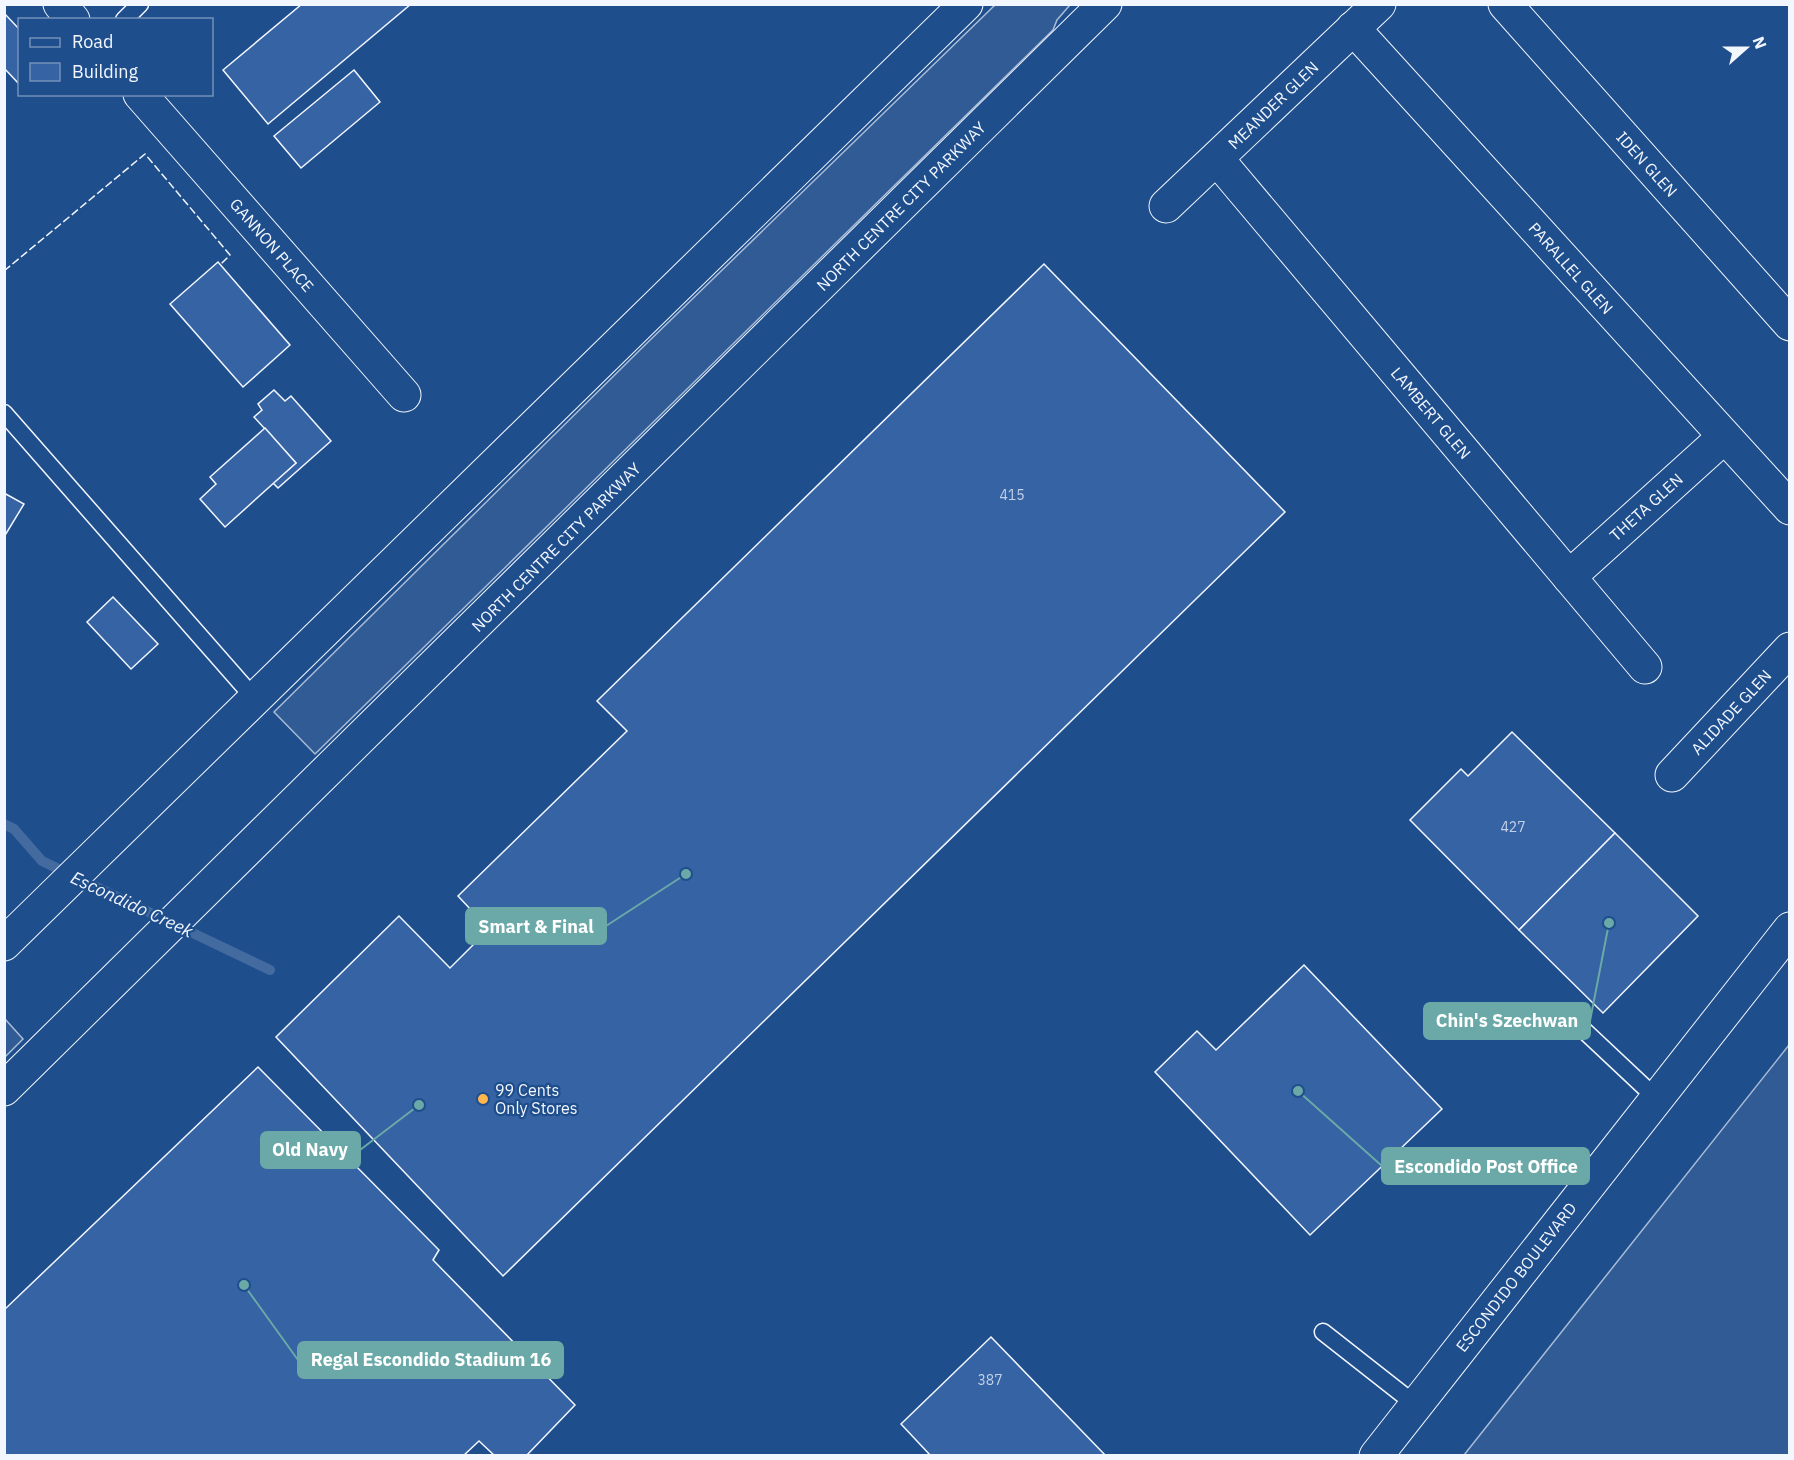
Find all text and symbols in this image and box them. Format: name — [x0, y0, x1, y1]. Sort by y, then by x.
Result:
legend — [18, 18, 213, 96]
north arrow — [1716, 18, 1776, 78]
text: Road — [72, 30, 113, 53]
text: N — [1749, 34, 1771, 52]
street label: MEANDER GLEN — [1224, 57, 1322, 153]
text: Building — [72, 60, 139, 83]
street label: NORTH CENTRE CITY PARKWAY — [812, 117, 990, 295]
street label: IDEN GLEN — [1612, 127, 1682, 201]
street label: GANNON PLACE — [226, 194, 318, 296]
street label: PARALLEL GLEN — [1525, 218, 1617, 318]
street label: LAMBERT GLEN — [1387, 363, 1475, 463]
street label: NORTH CENTRE CITY PARKWAY — [467, 458, 645, 636]
street label: THETA GLEN — [1605, 469, 1687, 545]
house number: 415 — [999, 486, 1025, 504]
street label: ALIDADE GLEN — [1686, 665, 1776, 759]
house number: 427 — [1500, 818, 1526, 836]
water label: Escondido Creek — [67, 866, 197, 943]
callout: Smart & Final — [466, 908, 606, 944]
text: Smart & Final — [478, 915, 594, 938]
callout: Chin's Szechwan — [1424, 1003, 1590, 1039]
text: Chin's Szechwan — [1436, 1009, 1578, 1032]
place label: 99 Cents Only Stores — [495, 1080, 578, 1118]
marker: 99 Cents Only Stores — [476, 1092, 490, 1106]
callout: Old Navy — [261, 1132, 360, 1168]
text: Old Navy — [272, 1138, 348, 1161]
callout: Escondido Post Office — [1382, 1148, 1589, 1184]
text: Escondido Post Office — [1394, 1155, 1578, 1178]
street label: ESCONDIDO BOULEVARD — [1451, 1198, 1581, 1356]
callout: Regal Escondido Stadium 16 — [298, 1342, 563, 1378]
text: Regal Escondido Stadium 16 — [311, 1348, 551, 1371]
house number: 387 — [977, 1371, 1003, 1389]

